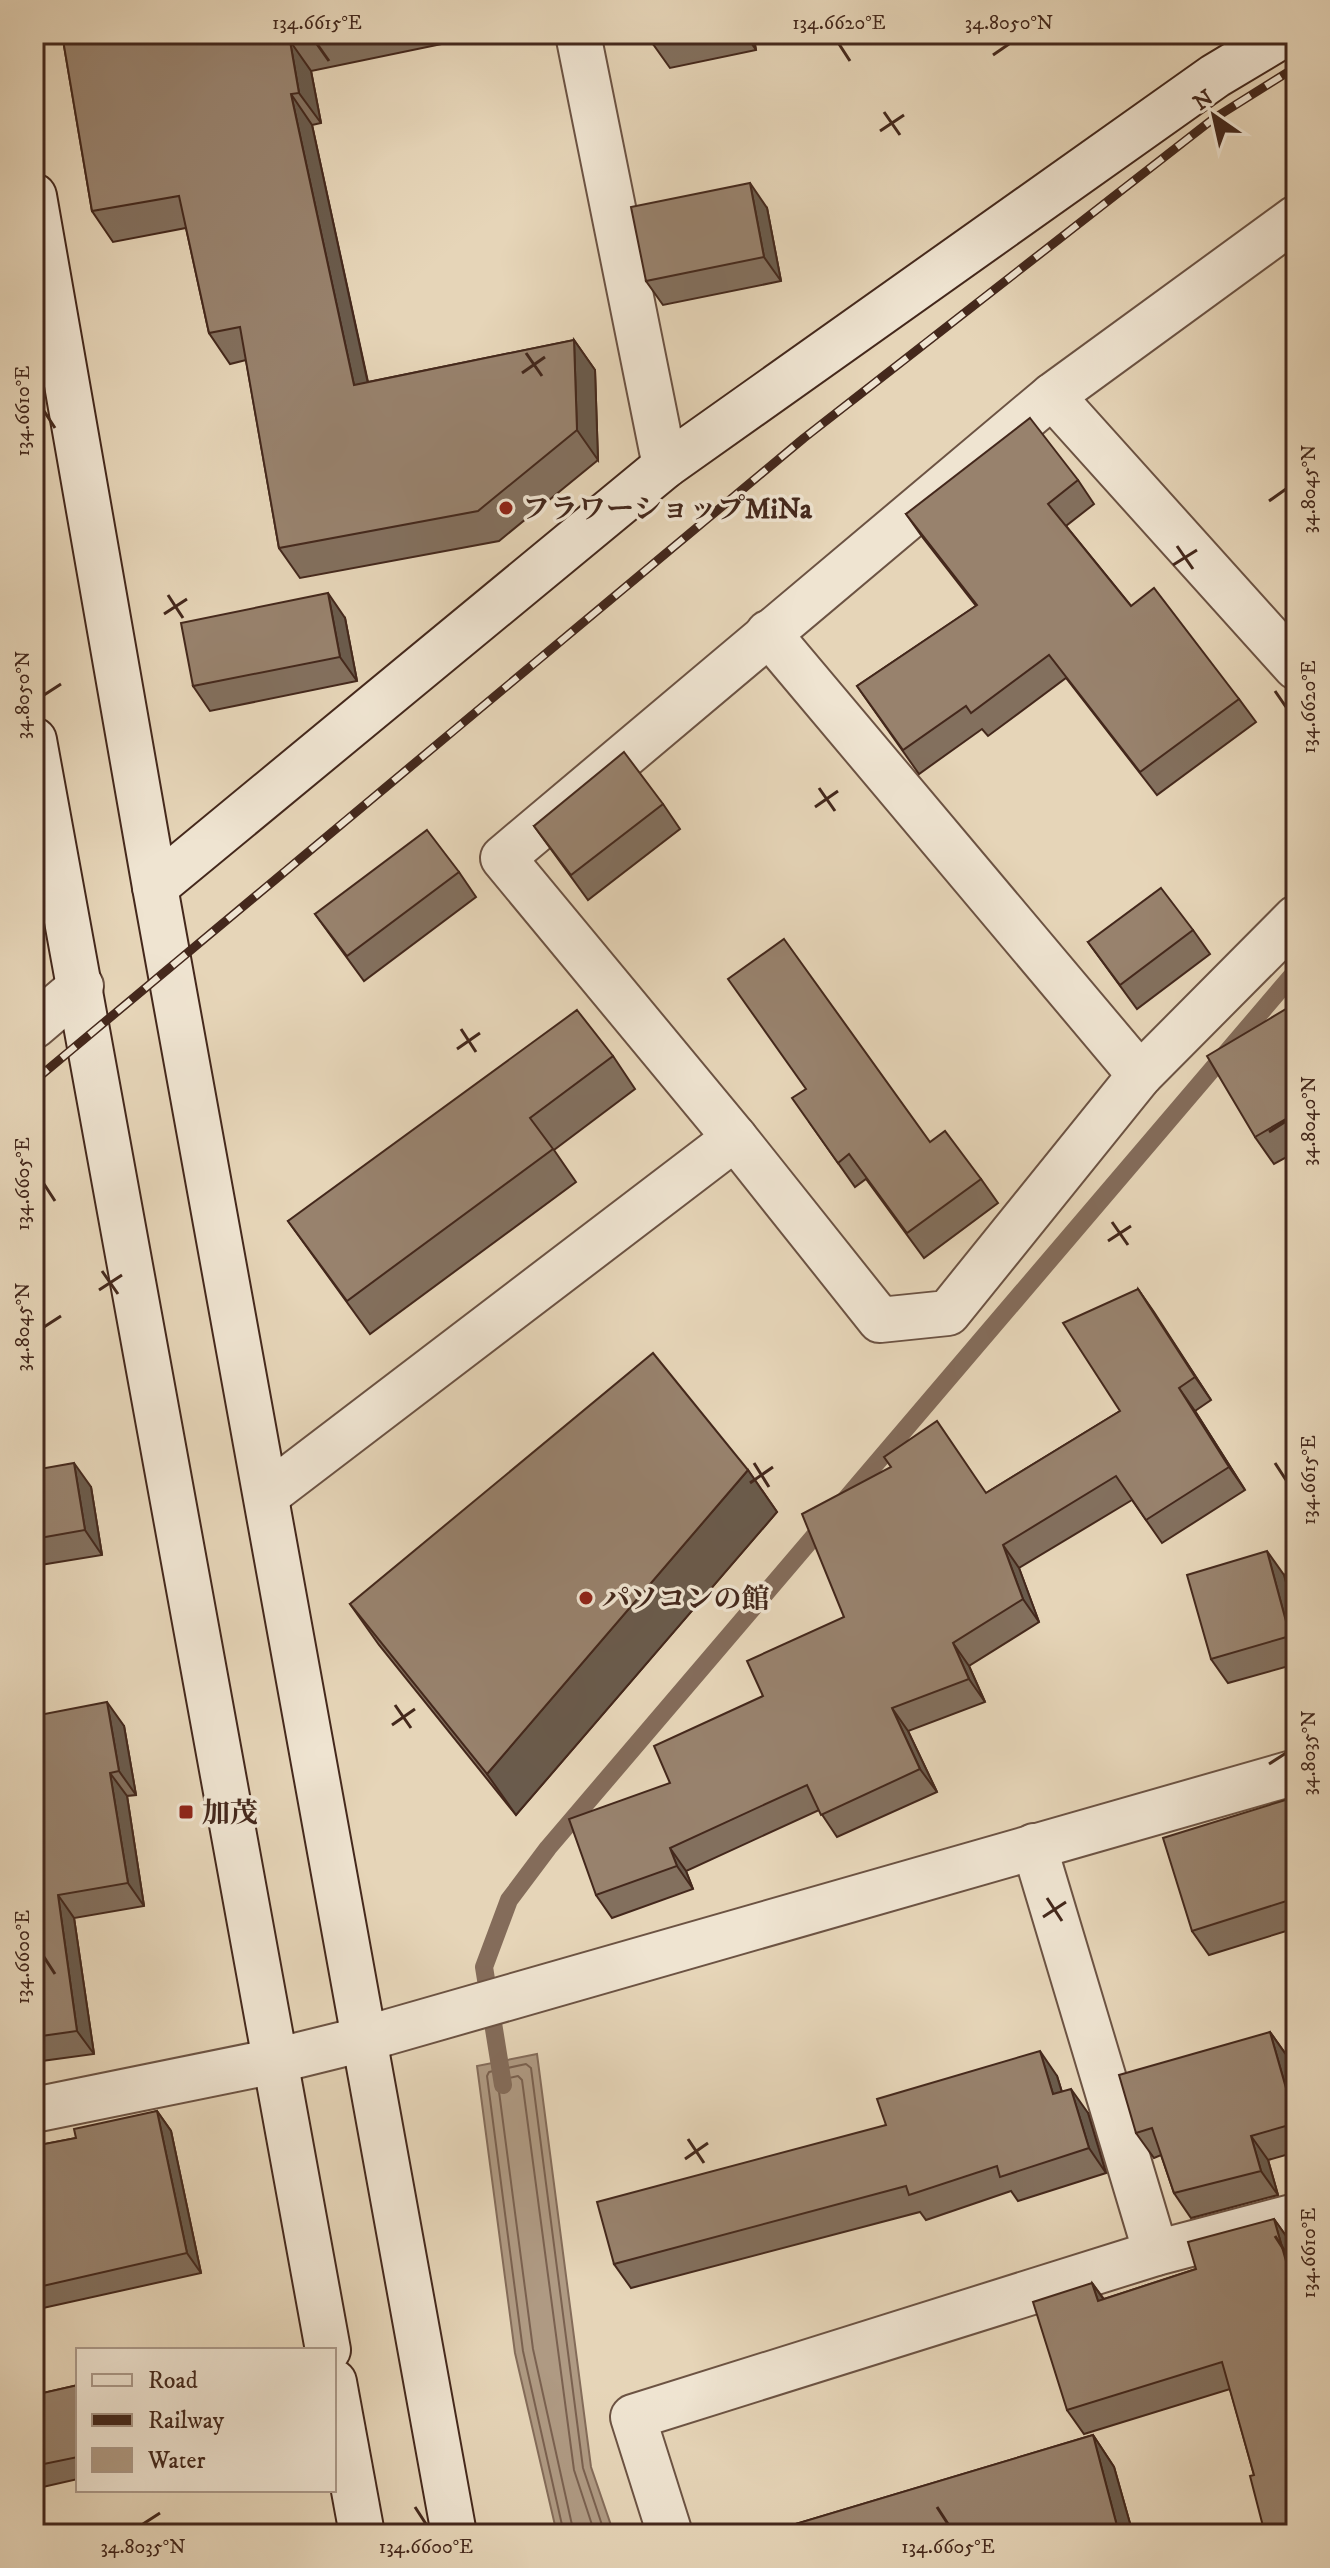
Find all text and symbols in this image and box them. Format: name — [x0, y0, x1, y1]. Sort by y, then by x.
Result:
text: 134.6615°E — [272, 11, 362, 36]
text: 134.6620°E — [792, 11, 886, 36]
text: 34.8050°N — [965, 11, 1053, 36]
north arrow — [1174, 76, 1254, 156]
text: N — [1189, 84, 1219, 117]
text: 134.6610°E — [11, 366, 36, 456]
text: 34.8045°N — [1297, 444, 1322, 534]
place label: フラワーショップMiNa — [522, 492, 813, 527]
marker: フラワーショップMiNa — [497, 499, 515, 517]
text: 34.8050°N — [11, 651, 36, 739]
text: 134.6620°E — [1297, 660, 1322, 754]
text: 34.8040°N — [1297, 1076, 1322, 1166]
text: 134.6605°E — [11, 1137, 36, 1231]
text: 34.8045°N — [11, 1282, 36, 1372]
text: 134.6615°E — [1297, 1435, 1322, 1525]
place label: パソコンの館 — [602, 1582, 769, 1617]
marker: パソコンの館 — [577, 1589, 595, 1607]
text: 34.8035°N — [1297, 1710, 1322, 1796]
place label: 加茂 — [202, 1796, 258, 1831]
marker: 加茂 — [177, 1803, 195, 1821]
text: 134.6600°E — [11, 1910, 36, 2004]
text: 134.6610°E — [1297, 2208, 1322, 2298]
legend — [76, 2348, 336, 2492]
text: Road — [148, 2366, 198, 2396]
text: Railway — [148, 2406, 225, 2436]
text: Water — [147, 2446, 205, 2476]
text: 34.8035°N — [100, 2535, 186, 2560]
text: 134.6600°E — [379, 2535, 473, 2560]
text: 134.6605°E — [901, 2535, 995, 2560]

